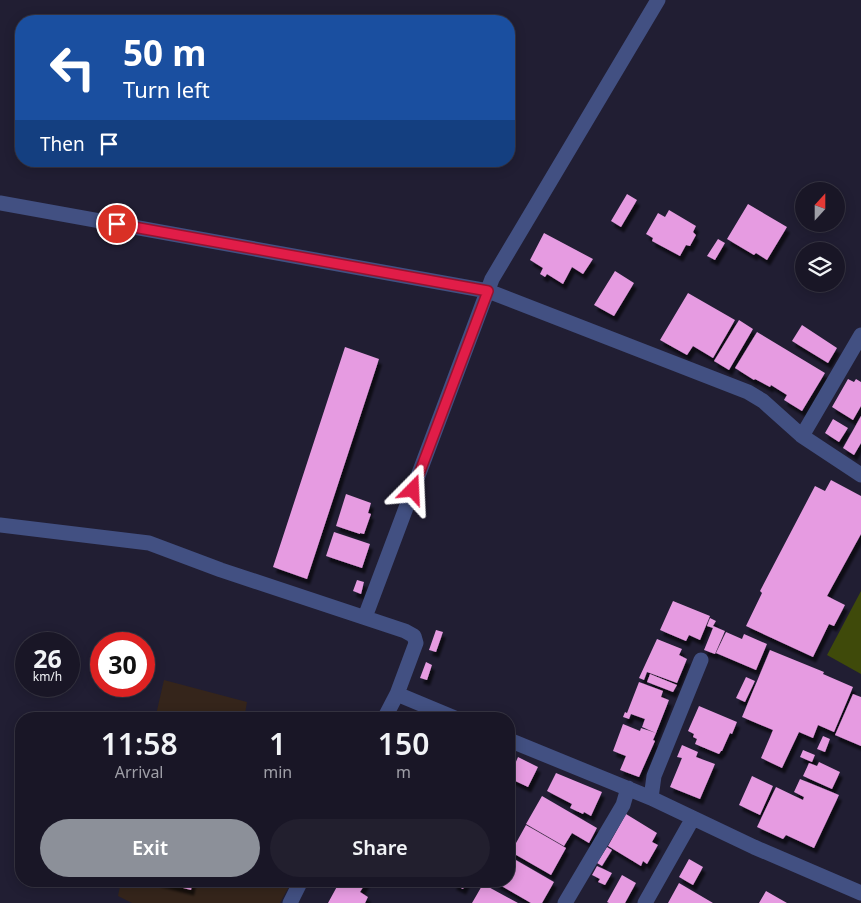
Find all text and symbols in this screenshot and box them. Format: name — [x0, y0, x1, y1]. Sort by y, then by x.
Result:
text: 50 m — [123, 29, 206, 76]
icon: left — [40, 35, 105, 100]
text: Turn left — [123, 74, 210, 104]
icon: arrive — [95, 130, 123, 158]
text: Then — [40, 131, 85, 157]
north arrow — [795, 182, 845, 232]
map controls — [795, 182, 845, 292]
pin — [96, 203, 138, 245]
icon: arrive — [103, 210, 131, 238]
button: layers — [795, 242, 845, 292]
position arrow — [386, 463, 438, 515]
speed limit sign: 30 — [90, 632, 155, 697]
text: 26 — [33, 641, 62, 675]
text: km/h — [33, 668, 62, 685]
text: 11:58 — [101, 723, 178, 764]
text: 1 — [269, 723, 286, 764]
text: 150 — [378, 723, 429, 764]
text: Arrival — [115, 761, 164, 783]
text: min — [263, 761, 292, 783]
text: m — [396, 761, 411, 783]
button: Exit — [40, 819, 260, 877]
button: Share — [270, 819, 490, 877]

